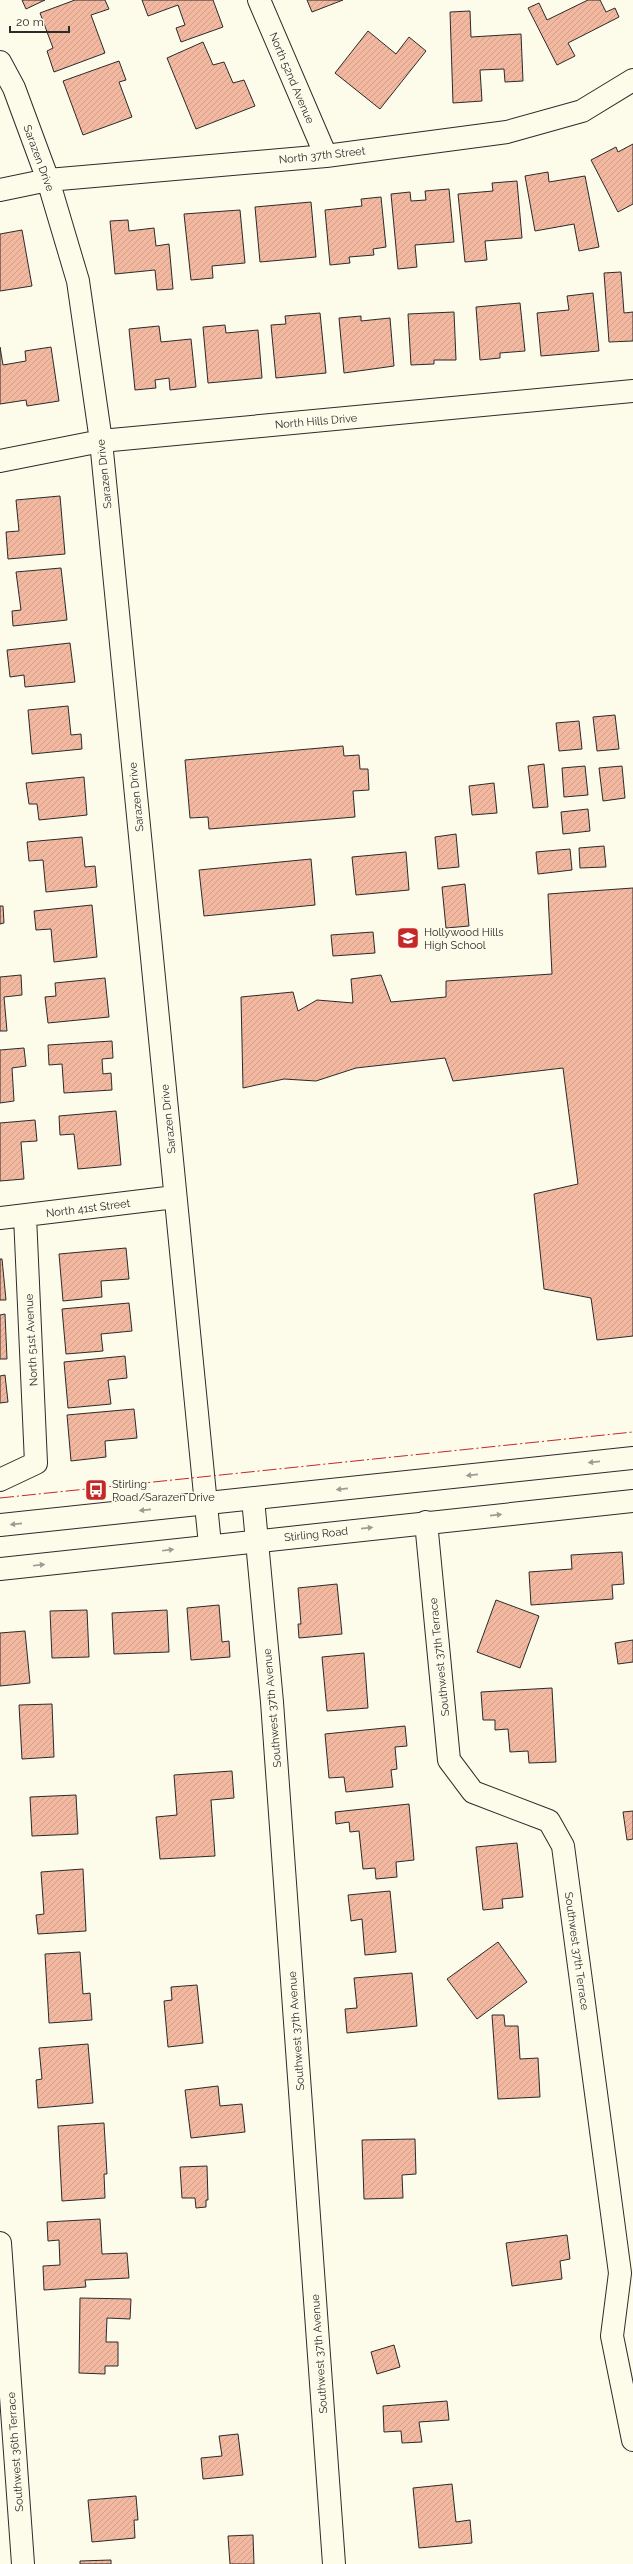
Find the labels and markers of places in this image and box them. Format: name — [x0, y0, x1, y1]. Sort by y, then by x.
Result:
school or university icon: Hollywood Hills High School — [395, 925, 421, 951]
place label: Hollywood Hills High School — [424, 926, 504, 952]
bus stop icon: Stirling Road/Sarazen Drive — [83, 1477, 109, 1503]
place label: Stirling Road/Sarazen Drive — [112, 1478, 215, 1504]

